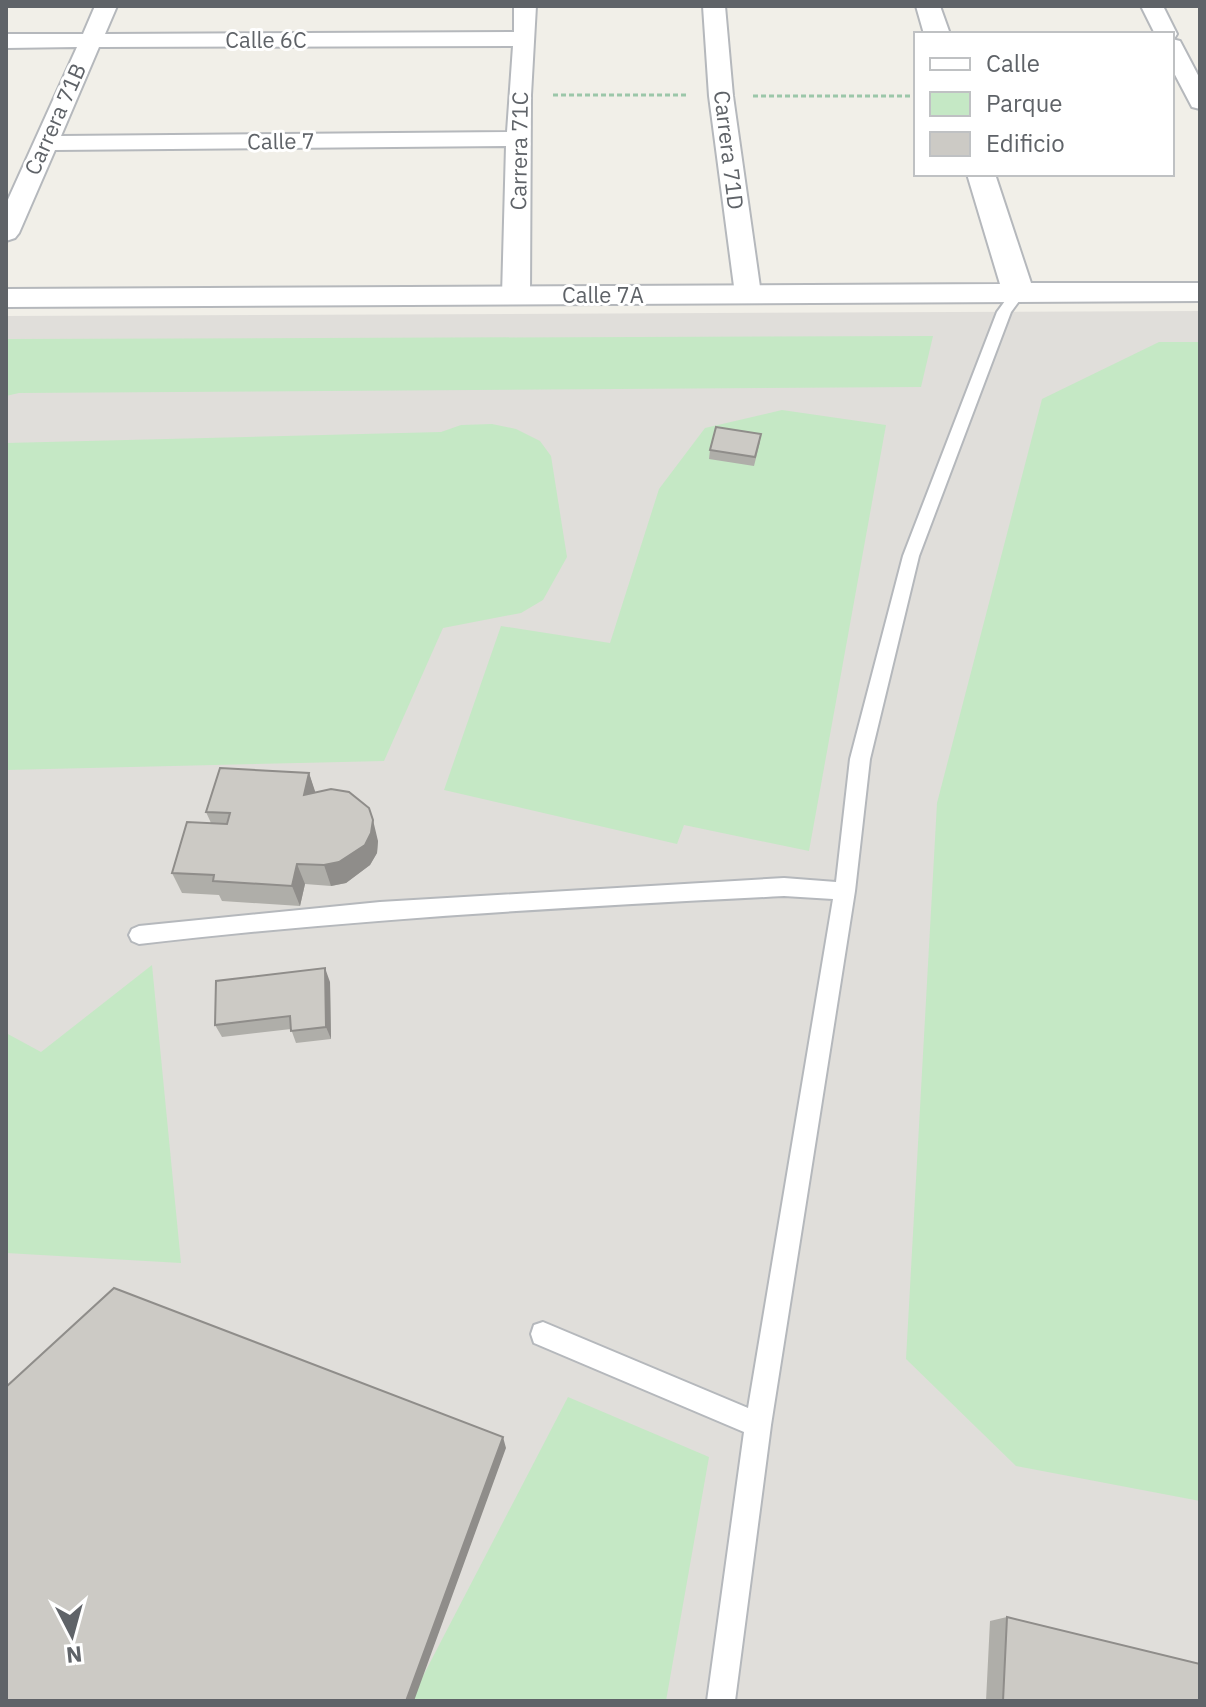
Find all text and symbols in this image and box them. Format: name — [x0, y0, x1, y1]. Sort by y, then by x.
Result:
street label: Calle 6C — [225, 25, 307, 54]
legend — [914, 32, 1174, 176]
text: Calle — [986, 47, 1040, 79]
street label: Carrera 71B — [17, 58, 92, 179]
text: Parque — [986, 87, 1063, 119]
street label: Carrera 71D — [708, 89, 751, 211]
street label: Carrera 71C — [503, 91, 534, 210]
street label: Calle 7 — [247, 125, 315, 156]
text: Edificio — [986, 127, 1065, 159]
street label: Calle 7A — [562, 280, 644, 309]
north arrow — [32, 1595, 112, 1675]
text: N — [65, 1640, 84, 1671]

